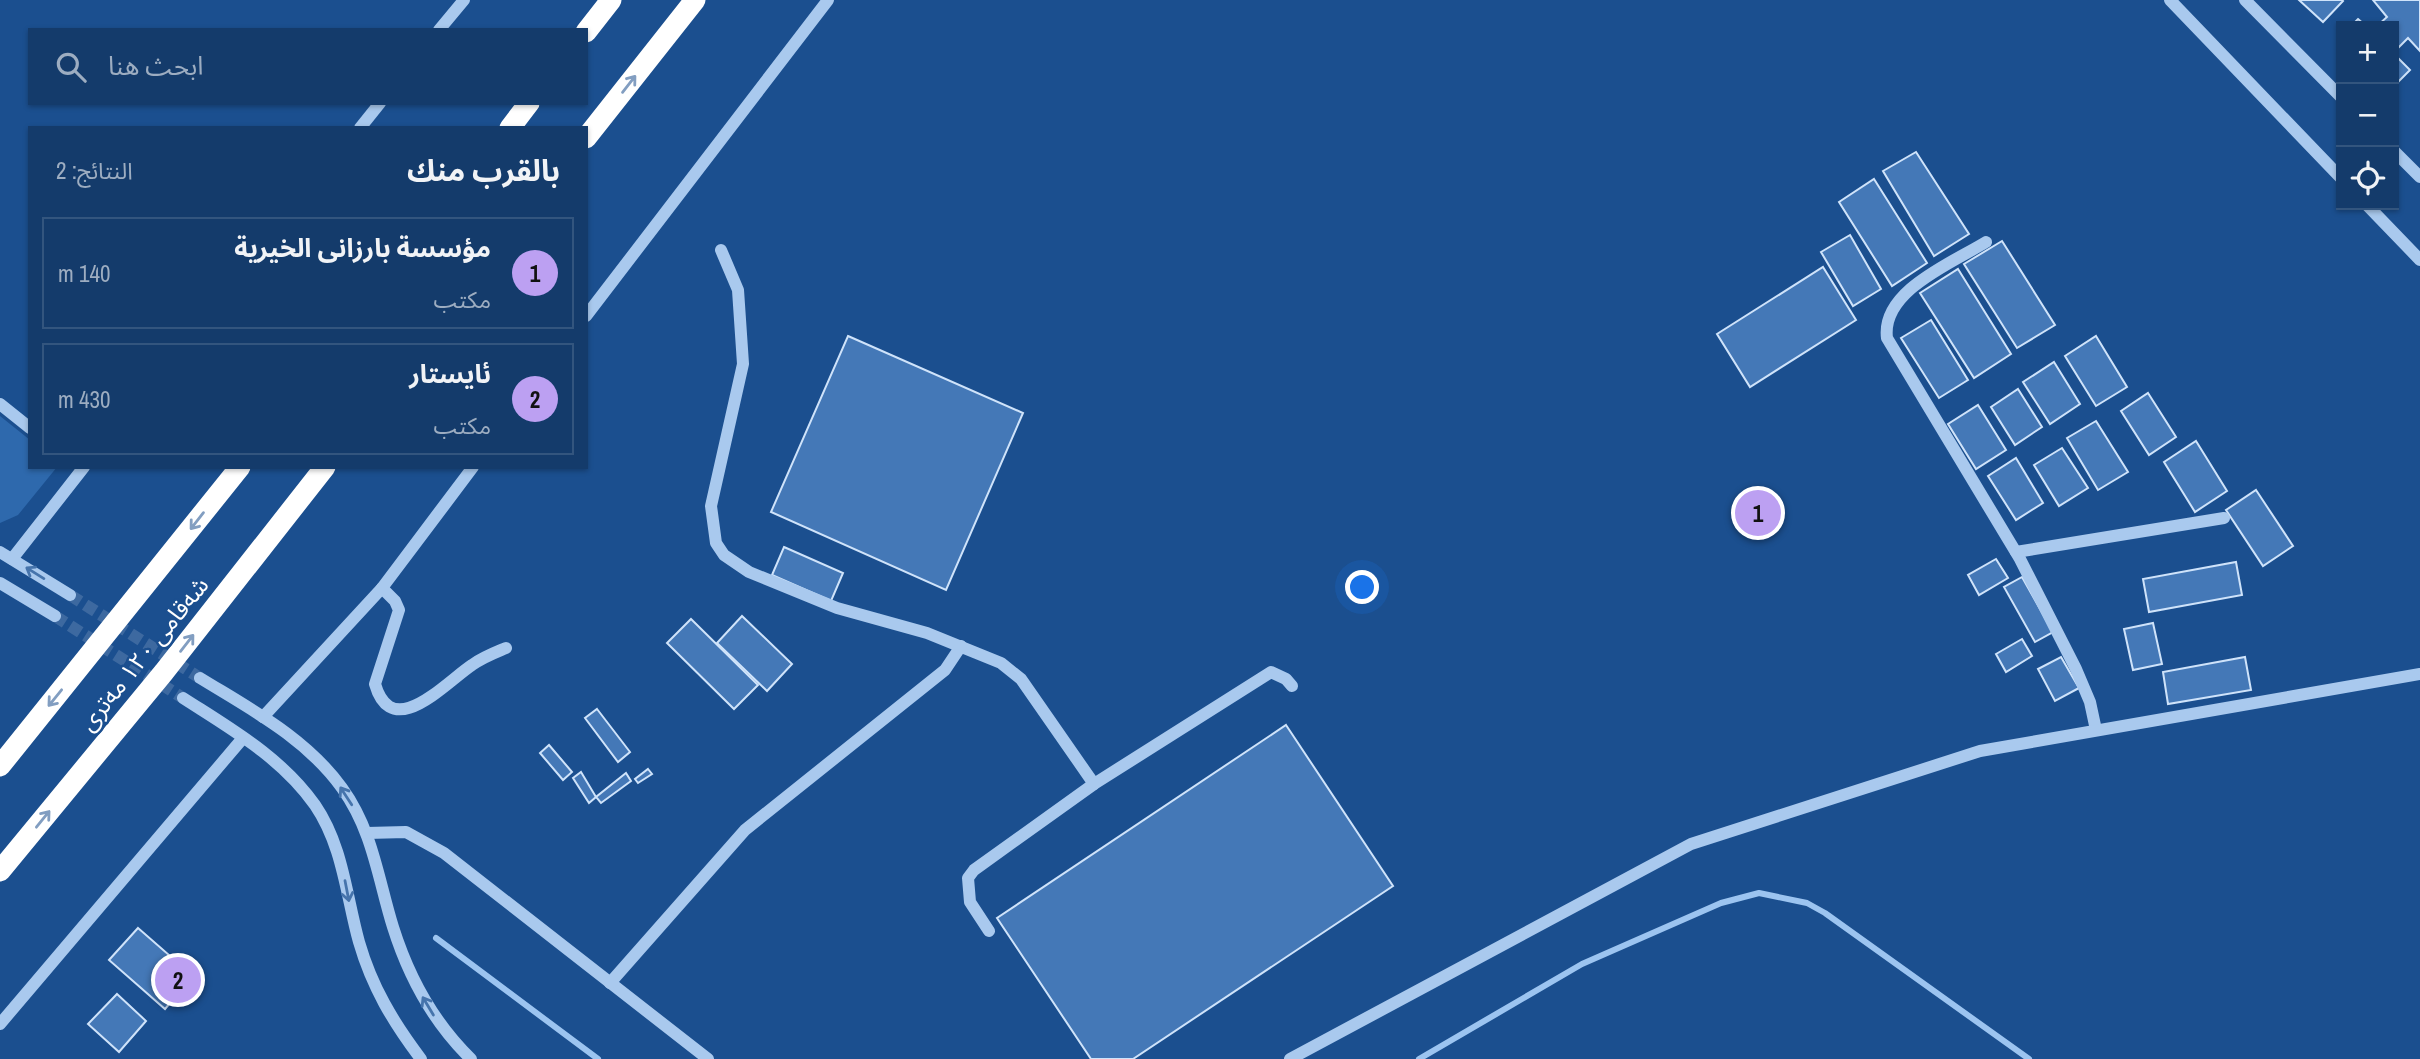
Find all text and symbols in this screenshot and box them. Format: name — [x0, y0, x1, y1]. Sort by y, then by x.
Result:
map controls — [2336, 21, 2399, 210]
button: + — [2336, 21, 2399, 84]
search box — [28, 28, 588, 105]
icon: search — [52, 48, 90, 86]
text: ابحث هنا — [108, 48, 204, 83]
one-way arrow — [621, 76, 636, 94]
button: − — [2336, 84, 2399, 147]
button: locate — [2336, 147, 2399, 210]
text: بالقرب منك — [407, 150, 560, 190]
text: النتائج: 2 — [56, 155, 133, 186]
text: مؤسسة بارزانی الخیریة — [234, 230, 491, 265]
text: 140 m — [58, 258, 110, 289]
text: 1 — [530, 258, 540, 289]
text: مكتب — [434, 284, 491, 315]
text: ئایستار — [409, 356, 491, 391]
text: 430 m — [58, 384, 110, 415]
text: 2 — [530, 384, 540, 415]
text: مكتب — [434, 410, 491, 441]
pin: 1 — [1735, 487, 1781, 539]
one-way arrow — [190, 511, 205, 529]
one-way arrow — [26, 566, 45, 581]
street label: شەقامی ١٢٠ مەتری — [71, 570, 215, 737]
your location — [1345, 570, 1379, 604]
one-way arrow — [180, 634, 195, 652]
one-way arrow — [47, 689, 63, 707]
one-way arrow — [339, 786, 353, 806]
one-way arrow — [36, 810, 51, 828]
one-way arrow — [341, 879, 354, 902]
pin: 2 — [155, 954, 201, 1006]
one-way arrow — [421, 997, 435, 1017]

